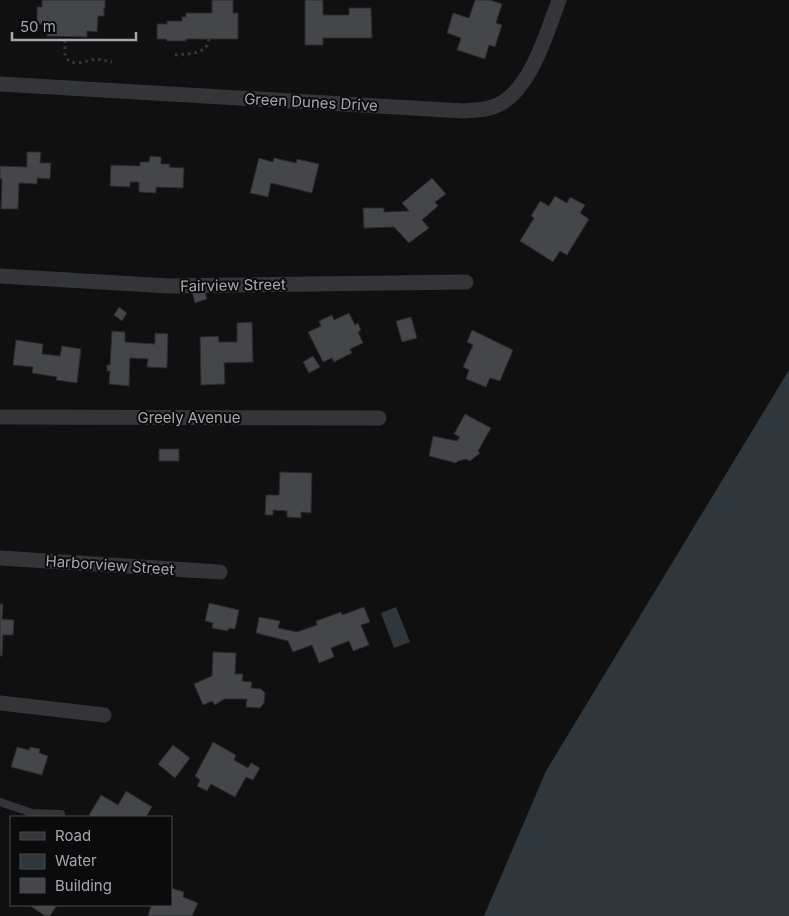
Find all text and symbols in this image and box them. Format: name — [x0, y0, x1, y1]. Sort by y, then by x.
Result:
scale bar — [12, 10, 136, 42]
text: 50 m — [20, 17, 56, 36]
street label: Green Dunes Drive — [244, 89, 378, 115]
street label: Fairview Street — [180, 275, 286, 295]
street label: Greely Avenue — [137, 408, 241, 427]
street label: Harborview Street — [45, 551, 175, 579]
legend — [10, 816, 172, 906]
text: Road — [55, 826, 91, 845]
text: Water — [55, 851, 97, 870]
text: Building — [55, 876, 112, 895]

